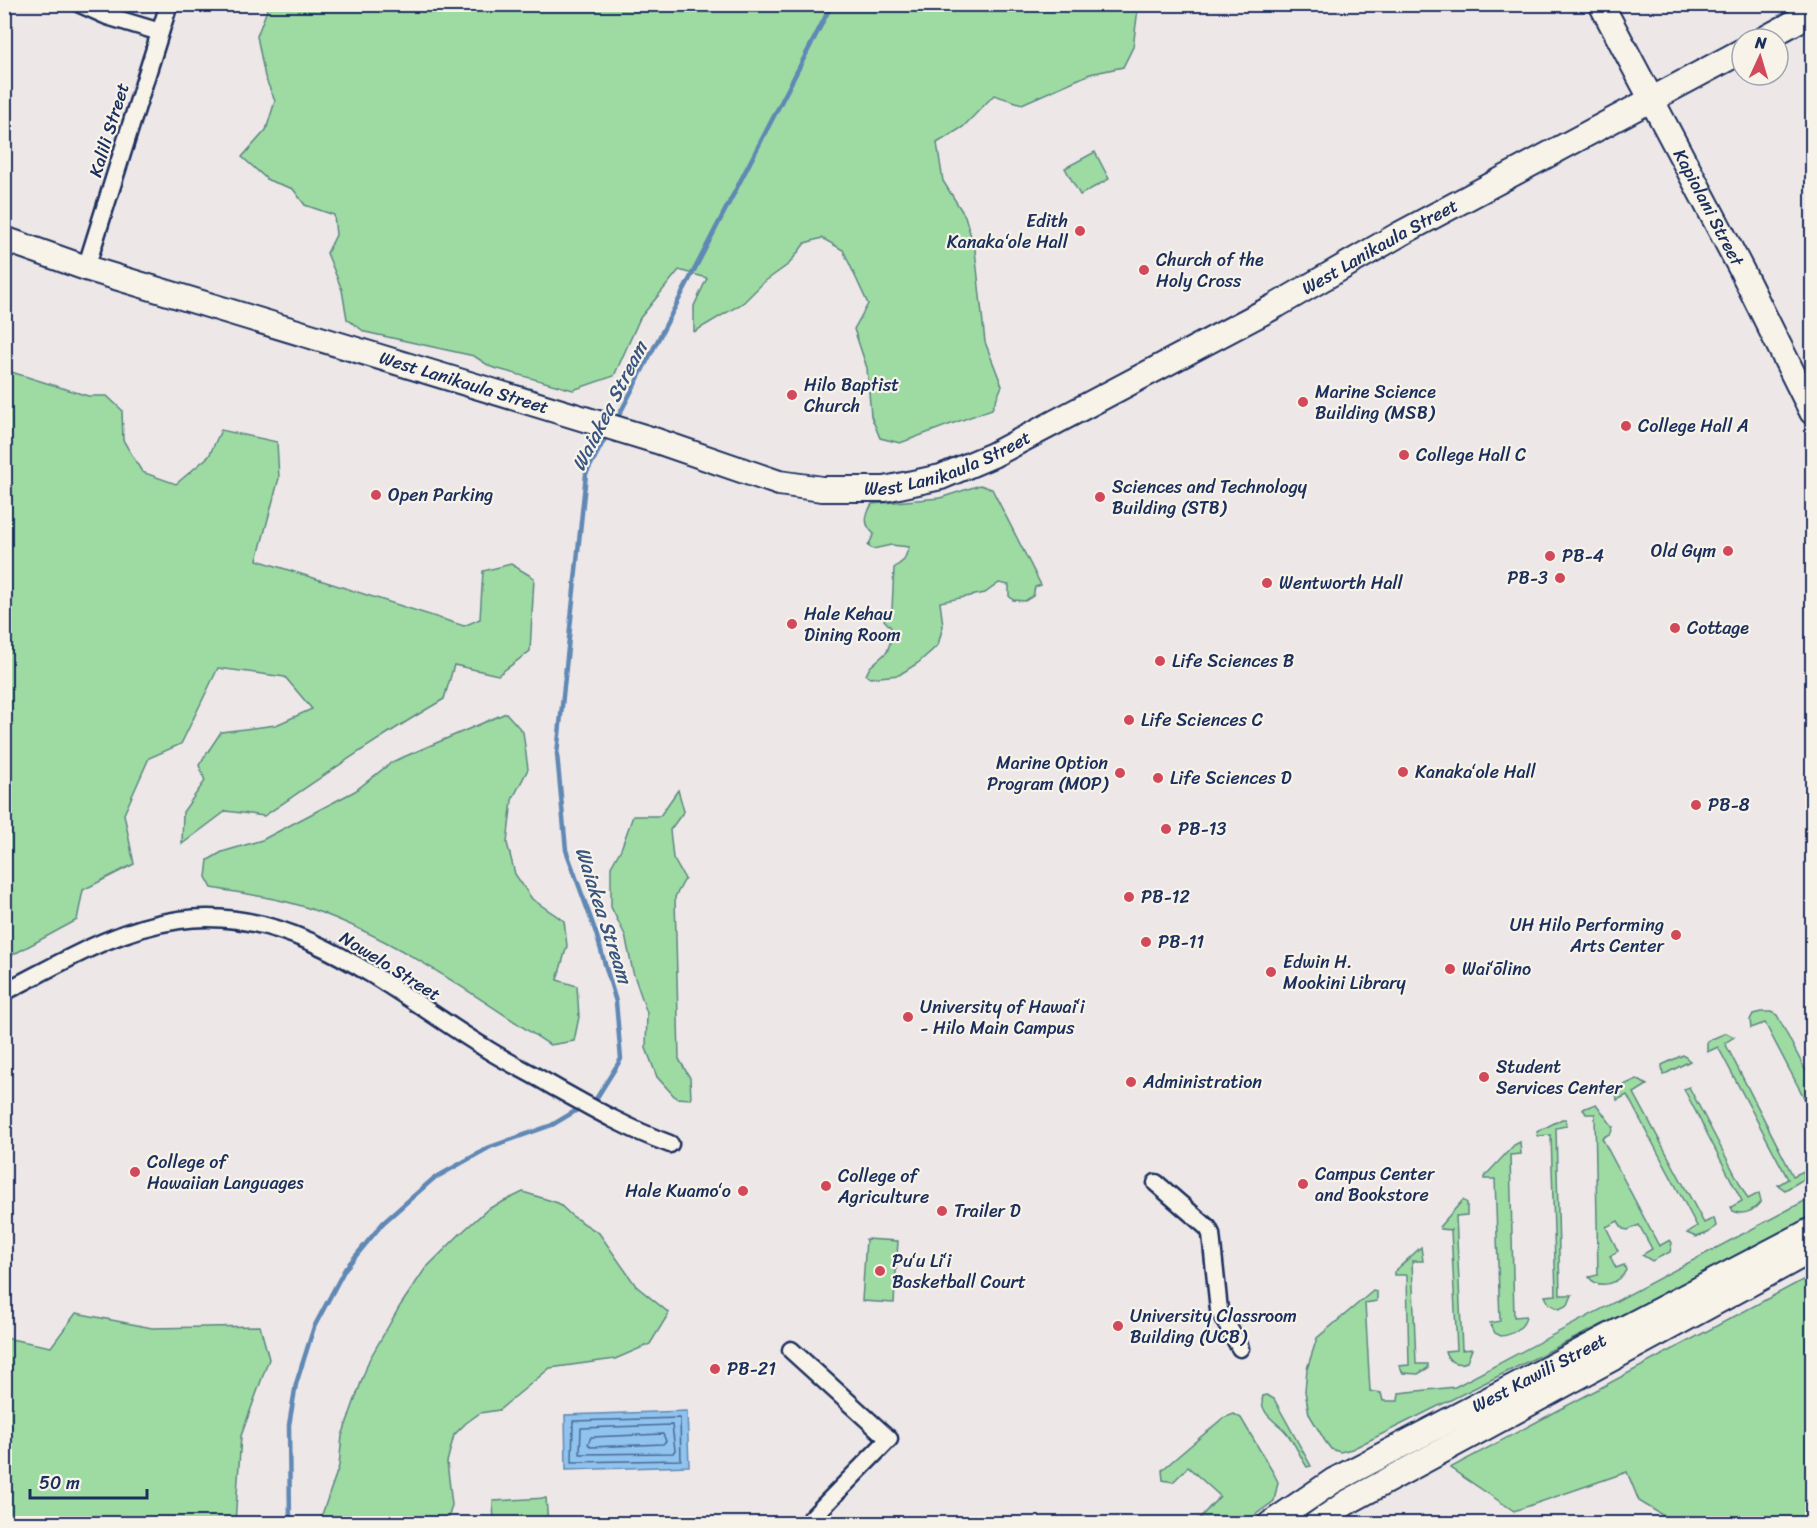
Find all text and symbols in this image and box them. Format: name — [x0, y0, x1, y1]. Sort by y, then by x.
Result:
north arrow — [1730, 27, 1790, 87]
text: N — [1753, 28, 1768, 57]
street label: Kalili Street — [79, 79, 139, 181]
street label: Kapiolani Street — [1664, 143, 1753, 272]
street label: West Lanikaula Street — [1295, 190, 1464, 304]
place label: Edith Kanaka‘ole Hall — [947, 205, 1069, 258]
marker: Edith Kanaka‘ole Hall — [1073, 224, 1087, 238]
place label: Church of the Holy Cross — [1156, 244, 1264, 297]
marker: Church of the Holy Cross — [1137, 263, 1151, 277]
water label: Waiakea Stream — [562, 333, 658, 477]
street label: West Lanikaula Street — [375, 342, 553, 423]
place label: Hilo Baptist Church — [804, 369, 899, 422]
place label: Marine Science Building (MSB) — [1315, 376, 1436, 429]
marker: Hilo Baptist Church — [785, 388, 799, 402]
marker: Marine Science Building (MSB) — [1296, 395, 1310, 409]
place label: College Hall A — [1638, 410, 1749, 442]
marker: College Hall A — [1619, 419, 1633, 433]
street label: West Lanikaula Street — [864, 422, 1037, 505]
place label: College Hall C — [1416, 439, 1526, 471]
marker: College Hall C — [1397, 448, 1411, 462]
place label: Sciences and Technology Building (STB) — [1112, 471, 1308, 524]
place label: Open Parking — [388, 479, 493, 511]
marker: Open Parking — [369, 488, 383, 502]
marker: Sciences and Technology Building (STB) — [1093, 490, 1107, 504]
place label: Old Gym — [1651, 535, 1716, 567]
place label: PB-4 — [1562, 540, 1604, 572]
marker: Old Gym — [1721, 544, 1735, 558]
marker: PB-4 — [1543, 549, 1557, 563]
place label: PB-3 — [1507, 562, 1548, 594]
place label: Wentworth Hall — [1279, 567, 1404, 599]
marker: PB-3 — [1553, 571, 1567, 585]
marker: Wentworth Hall — [1260, 576, 1274, 590]
place label: Hale Kehau Dining Room — [804, 598, 901, 651]
place label: Cottage — [1687, 612, 1749, 644]
marker: Hale Kehau Dining Room — [785, 617, 799, 631]
marker: Cottage — [1668, 621, 1682, 635]
place label: Life Sciences B — [1172, 645, 1294, 677]
marker: Life Sciences B — [1153, 654, 1167, 668]
place label: Life Sciences C — [1141, 704, 1264, 736]
marker: Life Sciences C — [1122, 713, 1136, 727]
place label: Marine Option Program (MOP) — [987, 747, 1110, 800]
place label: Kanakaʻole Hall — [1415, 756, 1537, 788]
place label: Life Sciences D — [1170, 762, 1292, 794]
marker: Kanakaʻole Hall — [1396, 765, 1410, 779]
marker: Marine Option Program (MOP) — [1113, 766, 1127, 780]
marker: Life Sciences D — [1151, 771, 1165, 785]
place label: PB-8 — [1708, 789, 1750, 821]
marker: PB-8 — [1689, 798, 1703, 812]
place label: PB-13 — [1178, 813, 1227, 845]
marker: PB-13 — [1159, 822, 1173, 836]
water label: Waiakea Stream — [565, 842, 643, 990]
place label: PB-12 — [1141, 881, 1190, 913]
marker: PB-12 — [1122, 890, 1136, 904]
place label: UH Hilo Performing Arts Center — [1510, 909, 1666, 962]
street label: Nowelo Street — [333, 922, 447, 1010]
place label: PB-11 — [1158, 926, 1205, 958]
marker: UH Hilo Performing Arts Center — [1669, 928, 1683, 942]
marker: PB-11 — [1139, 935, 1153, 949]
place label: Edwin H. Mookini Library — [1283, 946, 1407, 999]
place label: Waiʻōlino — [1462, 953, 1531, 985]
marker: Waiʻōlino — [1443, 962, 1457, 976]
marker: Edwin H. Mookini Library — [1264, 965, 1278, 979]
place label: University of Hawaiʻi - Hilo Main Campus — [920, 991, 1086, 1044]
marker: University of Hawaiʻi - Hilo Main Campus — [901, 1010, 915, 1024]
place label: Student Services Center — [1496, 1051, 1624, 1104]
place label: Administration — [1142, 1066, 1262, 1098]
marker: Student Services Center — [1477, 1070, 1491, 1084]
marker: Administration — [1124, 1075, 1138, 1089]
place label: College of Hawaiian Languages — [147, 1146, 304, 1199]
place label: Campus Center and Bookstore — [1315, 1158, 1436, 1211]
place label: College of Agriculture — [837, 1160, 929, 1213]
marker: College of Hawaiian Languages — [128, 1165, 142, 1179]
place label: Hale Kuamoʻo — [625, 1175, 731, 1207]
marker: Campus Center and Bookstore — [1296, 1177, 1310, 1191]
marker: College of Agriculture — [819, 1179, 833, 1193]
marker: Hale Kuamoʻo — [736, 1184, 750, 1198]
place label: Trailer D — [954, 1195, 1021, 1227]
marker: Trailer D — [935, 1204, 949, 1218]
place label: Puʻu Liʻi Basketball Court — [892, 1245, 1026, 1298]
marker: Puʻu Liʻi Basketball Court — [873, 1264, 887, 1278]
place label: University Classroom Building (UCB) — [1130, 1300, 1297, 1353]
marker: University Classroom Building (UCB) — [1111, 1319, 1125, 1333]
street label: West Kawili Street — [1466, 1324, 1612, 1422]
place label: PB-21 — [727, 1353, 776, 1385]
marker: PB-21 — [708, 1362, 722, 1376]
scale bar — [30, 1462, 147, 1500]
text: 50 m — [39, 1467, 80, 1499]

